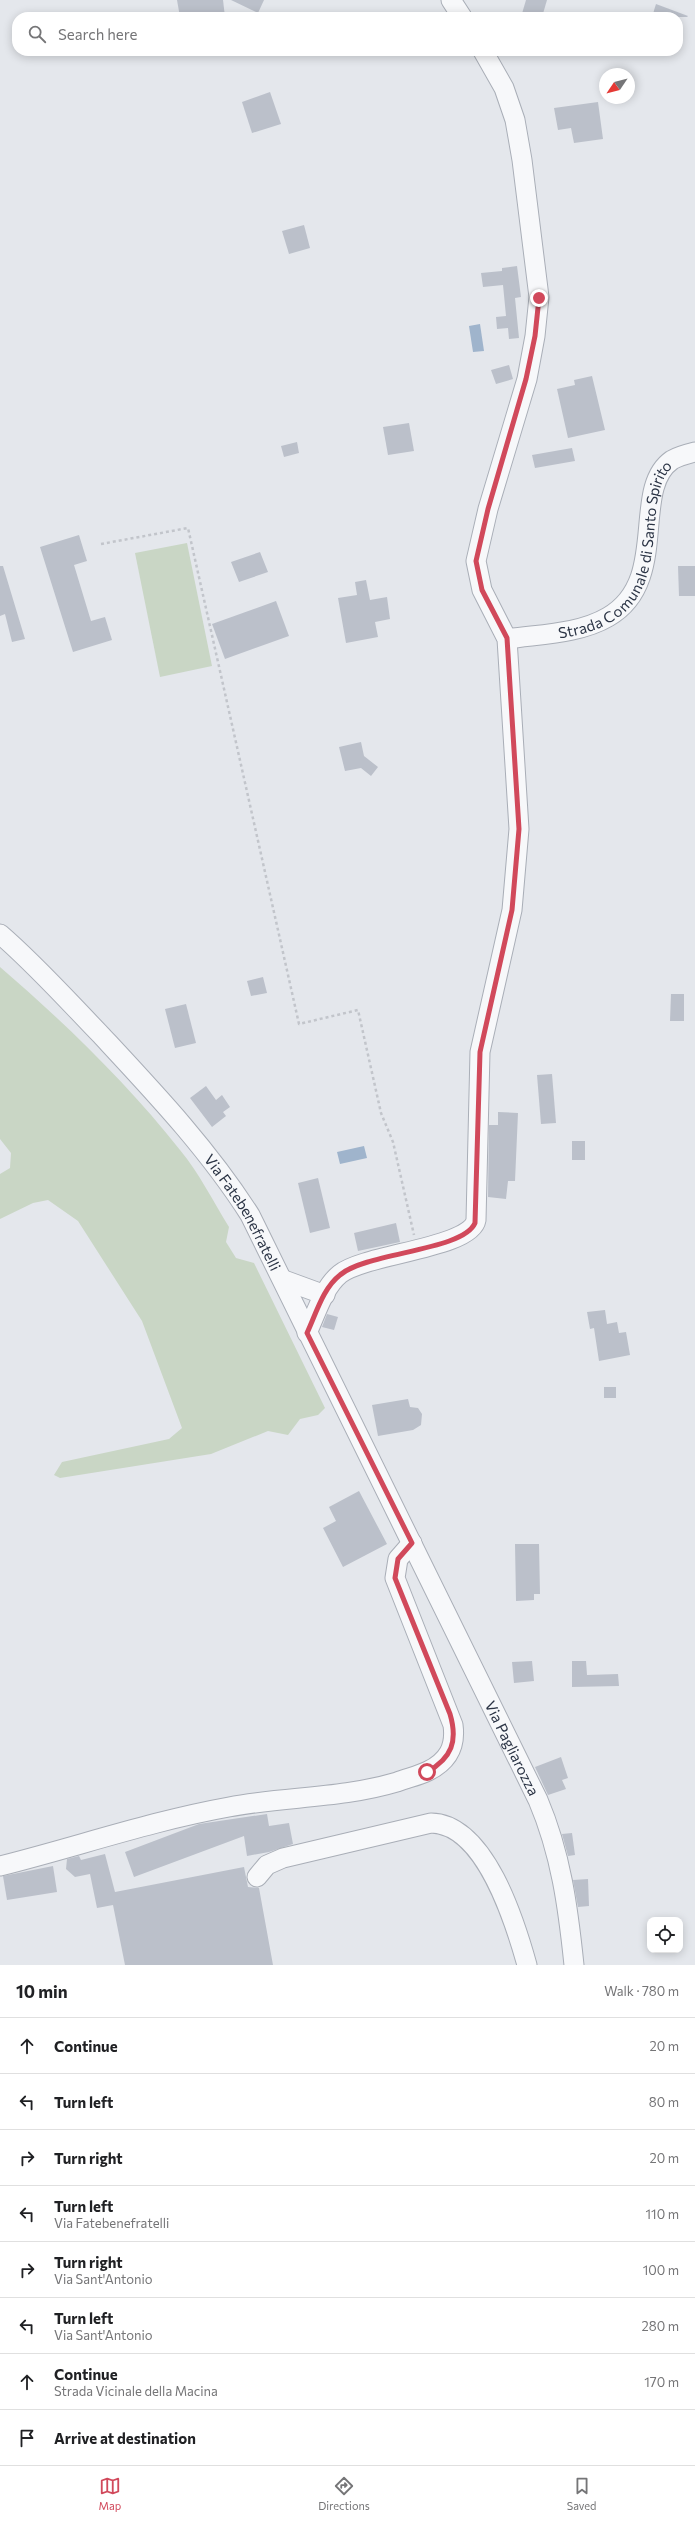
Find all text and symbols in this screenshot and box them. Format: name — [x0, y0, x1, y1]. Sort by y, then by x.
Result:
search box — [12, 12, 683, 56]
icon: search — [26, 23, 48, 45]
text: Search here — [58, 25, 137, 43]
north arrow — [599, 68, 635, 104]
route end — [530, 289, 548, 307]
street label: Strada Comunale di Santo Spirito — [557, 456, 675, 642]
street label: Via Fatebenefratelli — [201, 1150, 285, 1274]
street label: Via Pagliarozza — [482, 1698, 543, 1798]
route start — [418, 1763, 436, 1781]
map controls — [647, 1917, 683, 1953]
button: locate — [647, 1917, 683, 1953]
text: 10 min — [16, 1981, 68, 2002]
text: Walk · 780 m — [604, 1983, 679, 1999]
icon: ahead — [16, 2035, 38, 2057]
text: Continue — [54, 2037, 118, 2055]
text: 20 m — [650, 2038, 679, 2054]
icon: left — [16, 2091, 38, 2113]
text: Turn left — [54, 2093, 113, 2111]
text: 80 m — [649, 2094, 679, 2110]
icon: right — [16, 2147, 38, 2169]
text: Turn right — [54, 2149, 123, 2167]
text: 20 m — [650, 2150, 679, 2166]
text: Turn left — [54, 2197, 113, 2215]
icon: left — [16, 2203, 38, 2225]
text: 110 m — [646, 2206, 679, 2222]
text: Via Fatebenefratelli — [54, 2215, 169, 2231]
text: Turn right — [54, 2253, 123, 2271]
icon: right — [16, 2259, 38, 2281]
text: 100 m — [643, 2262, 679, 2278]
text: Via Sant'Antonio — [54, 2271, 153, 2287]
text: Turn left — [54, 2309, 113, 2327]
icon: left — [16, 2315, 38, 2337]
text: 280 m — [642, 2318, 679, 2334]
text: Via Sant'Antonio — [54, 2327, 153, 2343]
text: Continue — [54, 2365, 118, 2383]
icon: ahead — [16, 2371, 38, 2393]
text: 170 m — [644, 2374, 679, 2390]
text: Strada Vicinale della Macina — [54, 2383, 218, 2399]
icon: arrive — [16, 2427, 38, 2449]
text: Arrive at destination — [54, 2429, 196, 2447]
tab: Map — [99, 2475, 121, 2512]
tab: Directions — [318, 2475, 370, 2512]
tab: Saved — [567, 2475, 596, 2512]

